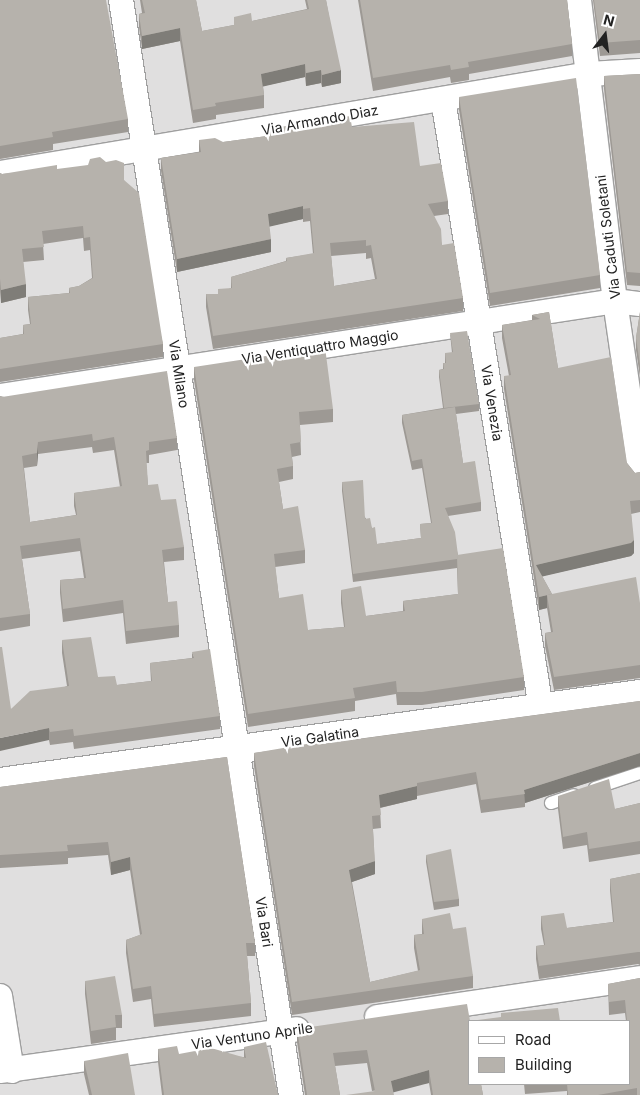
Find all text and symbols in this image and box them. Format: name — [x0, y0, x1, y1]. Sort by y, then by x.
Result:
north arrow — [580, 10, 630, 60]
text: N — [602, 10, 616, 30]
street label: Via Armando Diaz — [260, 101, 380, 139]
street label: Via Caduti Soletani — [592, 174, 624, 300]
street label: Via Ventiquattro Maggio — [240, 326, 400, 368]
street label: Via Milano — [165, 339, 193, 409]
street label: Via Venezia — [478, 364, 506, 442]
street label: Via Galatina — [280, 723, 360, 751]
street label: Via Bari — [252, 896, 276, 948]
street label: Via Ventuno Aprile — [190, 1019, 314, 1053]
legend — [468, 1020, 630, 1085]
text: Road — [515, 1030, 551, 1049]
text: Building — [515, 1055, 572, 1074]

